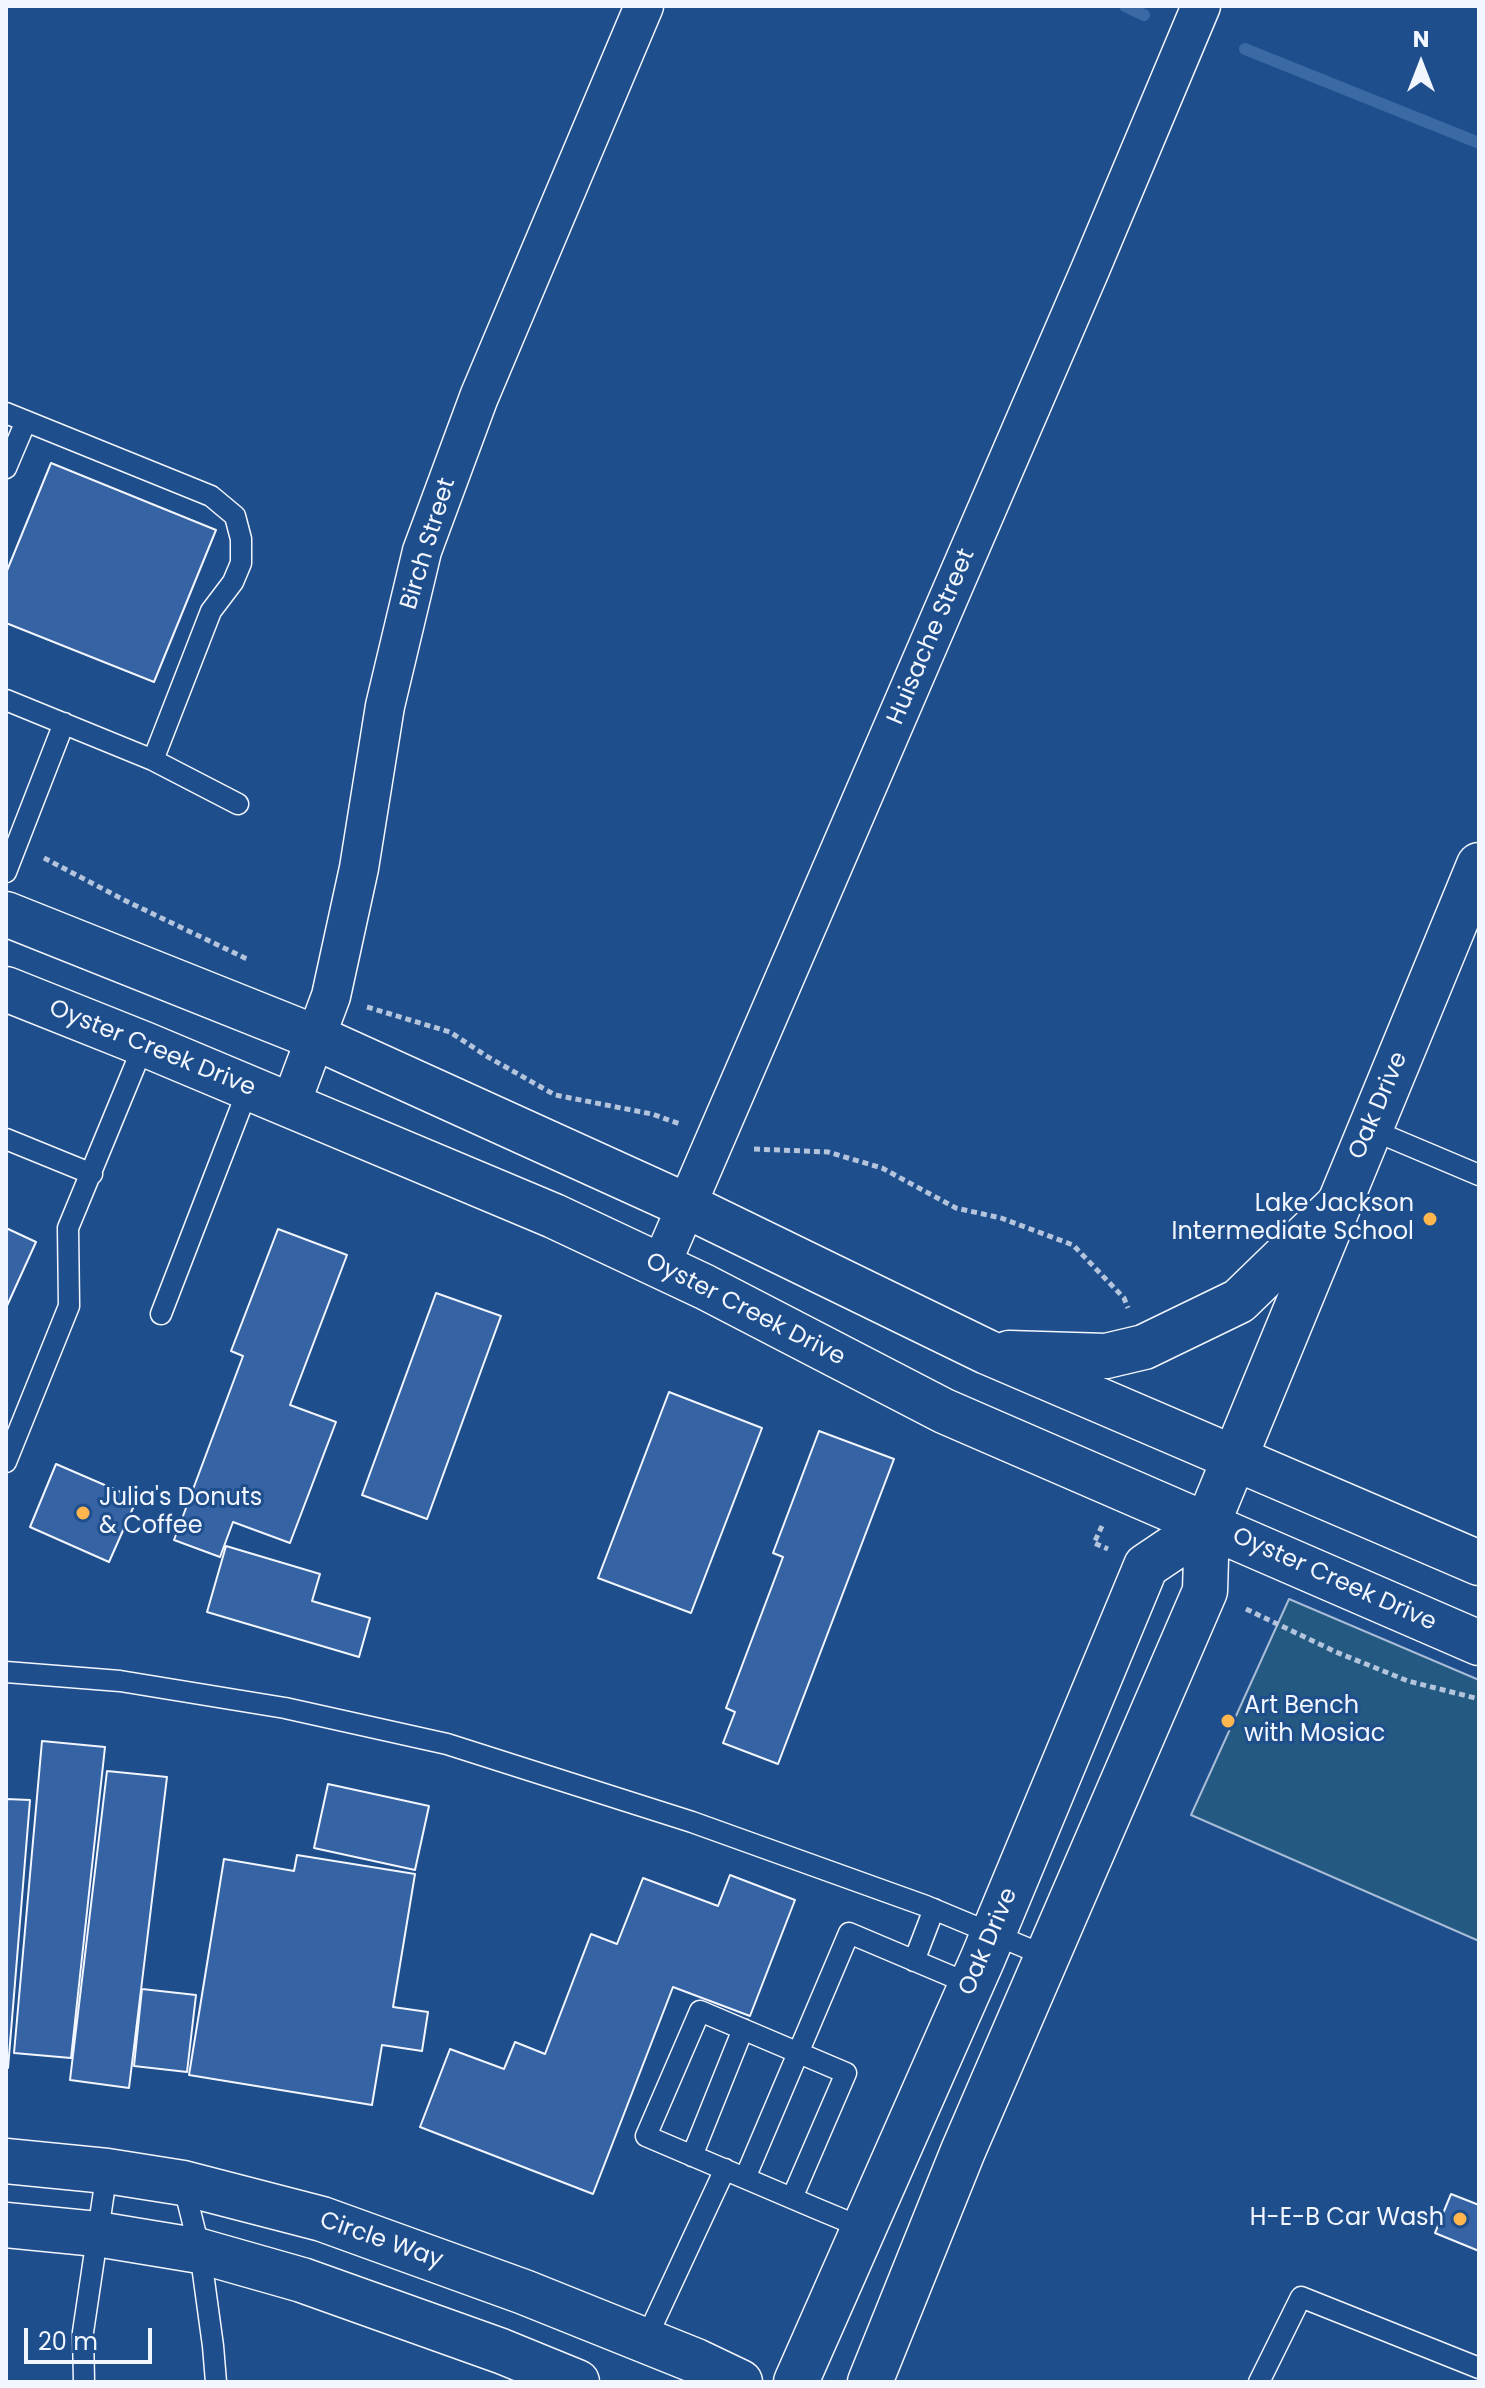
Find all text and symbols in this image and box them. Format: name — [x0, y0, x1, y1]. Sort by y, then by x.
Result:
north arrow — [1381, 24, 1461, 104]
text: N — [1413, 24, 1429, 55]
street label: Birch Street — [395, 475, 463, 613]
street label: Huisache Street — [882, 545, 982, 729]
street label: Oyster Creek Drive — [45, 994, 259, 1104]
street label: Oak Drive — [1343, 1048, 1415, 1164]
place label: Lake Jackson Intermediate School — [1172, 1191, 1414, 1247]
marker: Lake Jackson Intermediate School — [1421, 1210, 1439, 1228]
street label: Oyster Creek Drive — [640, 1247, 850, 1373]
place label: Julia's Donuts & Coffee — [99, 1485, 262, 1541]
marker: Julia's Donuts & Coffee — [74, 1504, 92, 1522]
street label: Oyster Creek Drive — [1228, 1522, 1440, 1638]
place label: Art Bench with Mosiac — [1244, 1693, 1385, 1749]
marker: Art Bench with Mosiac — [1219, 1712, 1237, 1730]
street label: Oak Drive — [953, 1884, 1025, 2000]
place label: H-E-B Car Wash — [1250, 2205, 1444, 2233]
street label: Circle Way — [316, 2206, 446, 2276]
marker: H-E-B Car Wash — [1451, 2210, 1469, 2228]
scale bar — [28, 2312, 156, 2362]
text: 20 m — [38, 2325, 98, 2358]

